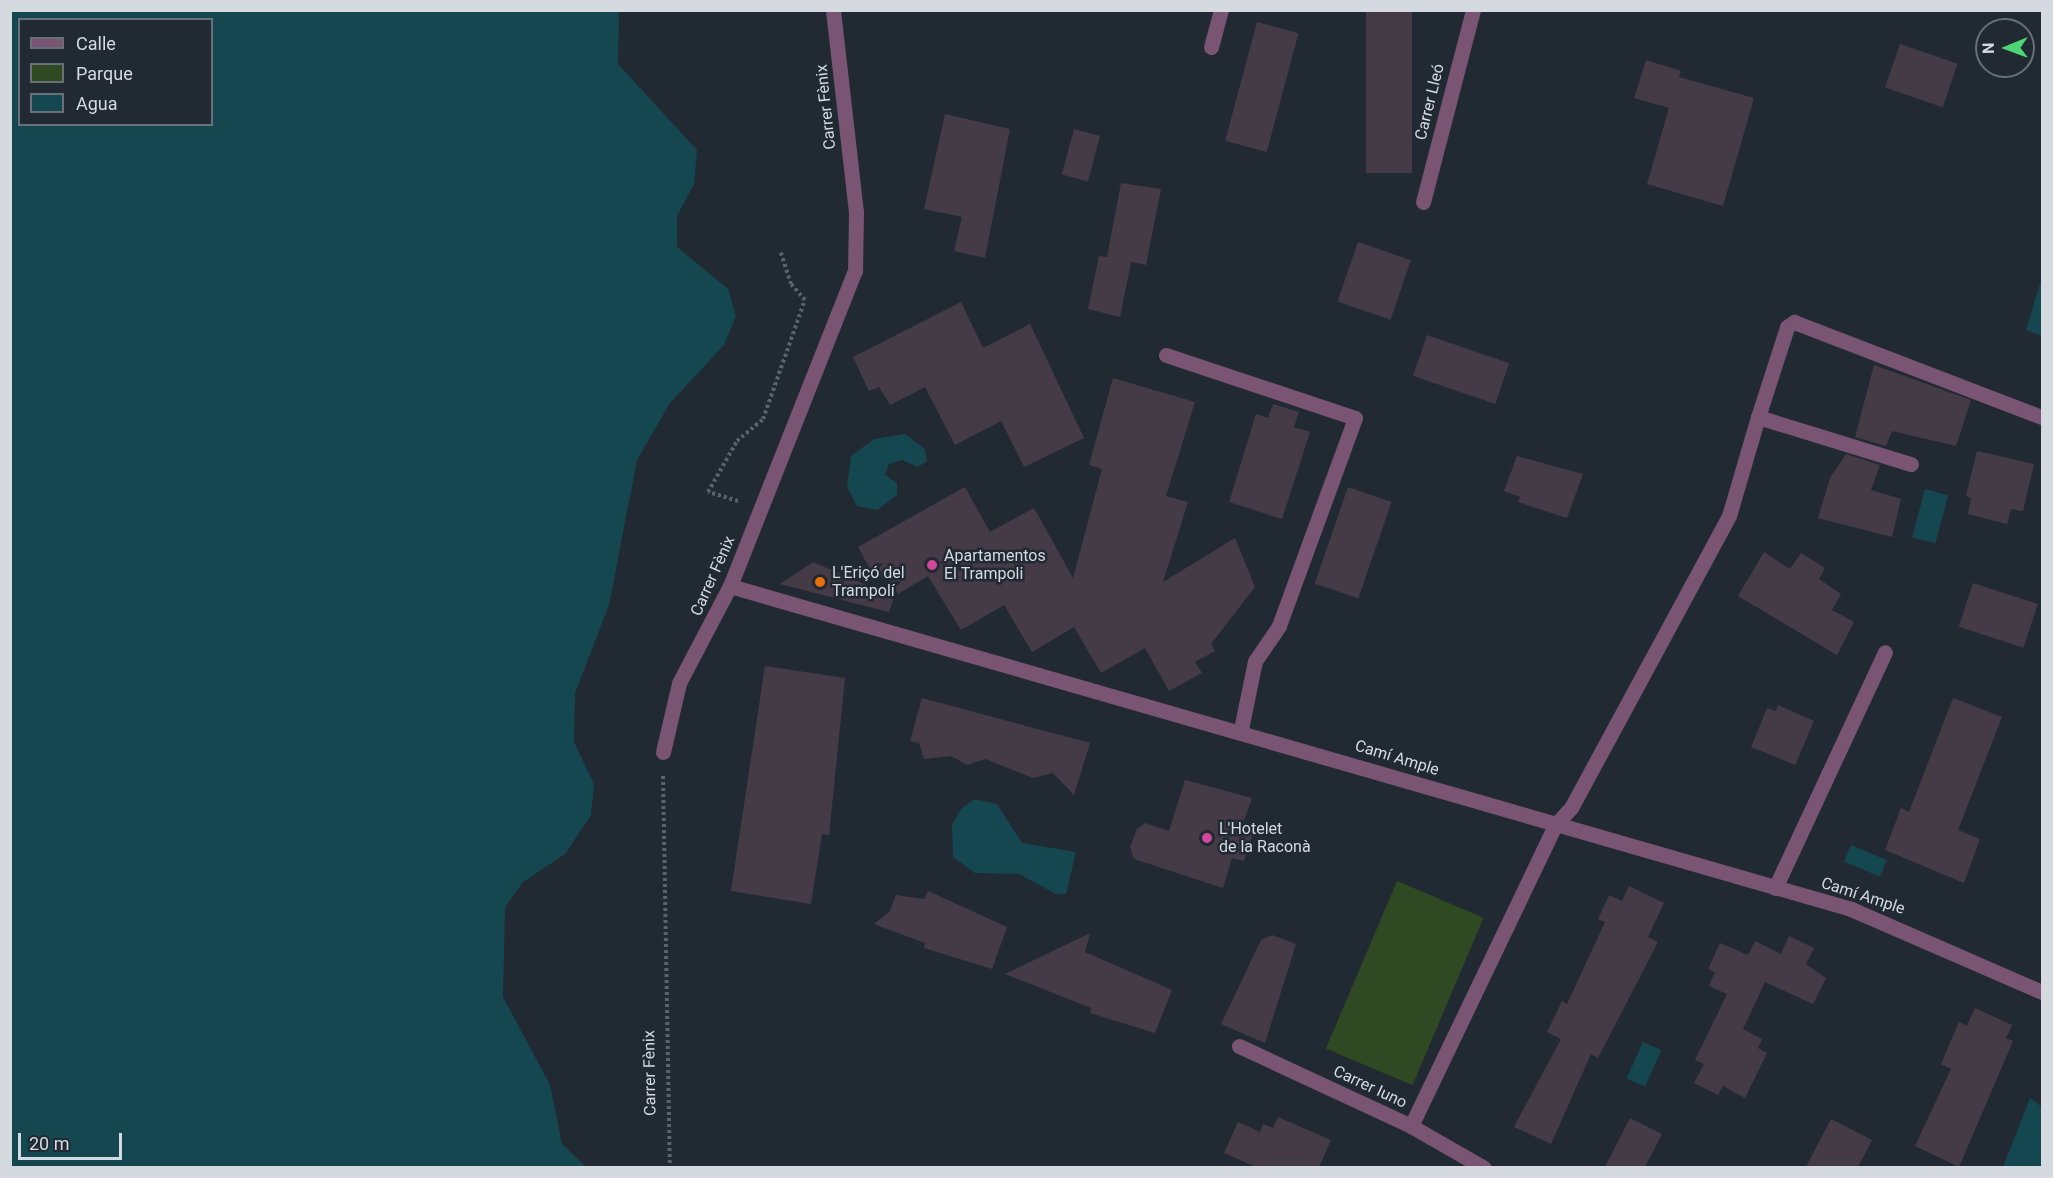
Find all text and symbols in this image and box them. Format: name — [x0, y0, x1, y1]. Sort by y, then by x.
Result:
legend — [18, 18, 213, 126]
north arrow — [1975, 18, 2035, 78]
text: Calle — [76, 33, 116, 54]
text: N — [1979, 42, 1998, 54]
street label: Carrer Lleó — [1411, 62, 1449, 142]
text: Parque — [76, 63, 133, 84]
street label: Carrer Fènix — [812, 63, 840, 151]
text: Agua — [76, 93, 118, 114]
street label: Carrer Fènix — [687, 533, 739, 619]
place label: Apartamentos El Trampoli — [944, 546, 1046, 584]
marker: Apartamentos El Trampoli — [925, 558, 939, 572]
place label: L'Eriçó del Trampolí — [832, 563, 905, 601]
marker: L'Eriçó del Trampolí — [813, 575, 827, 589]
street label: Camí Ample — [1353, 736, 1441, 780]
place label: L'Hotelet de la Raconà — [1219, 819, 1311, 857]
marker: L'Hotelet de la Raconà — [1200, 831, 1214, 845]
street label: Camí Ample — [1819, 873, 1907, 919]
street label: Carrer Fènix — [640, 1030, 660, 1116]
street label: Carrer Iuno — [1330, 1062, 1410, 1112]
scale bar — [21, 1121, 124, 1159]
text: 20 m — [29, 1133, 69, 1154]

